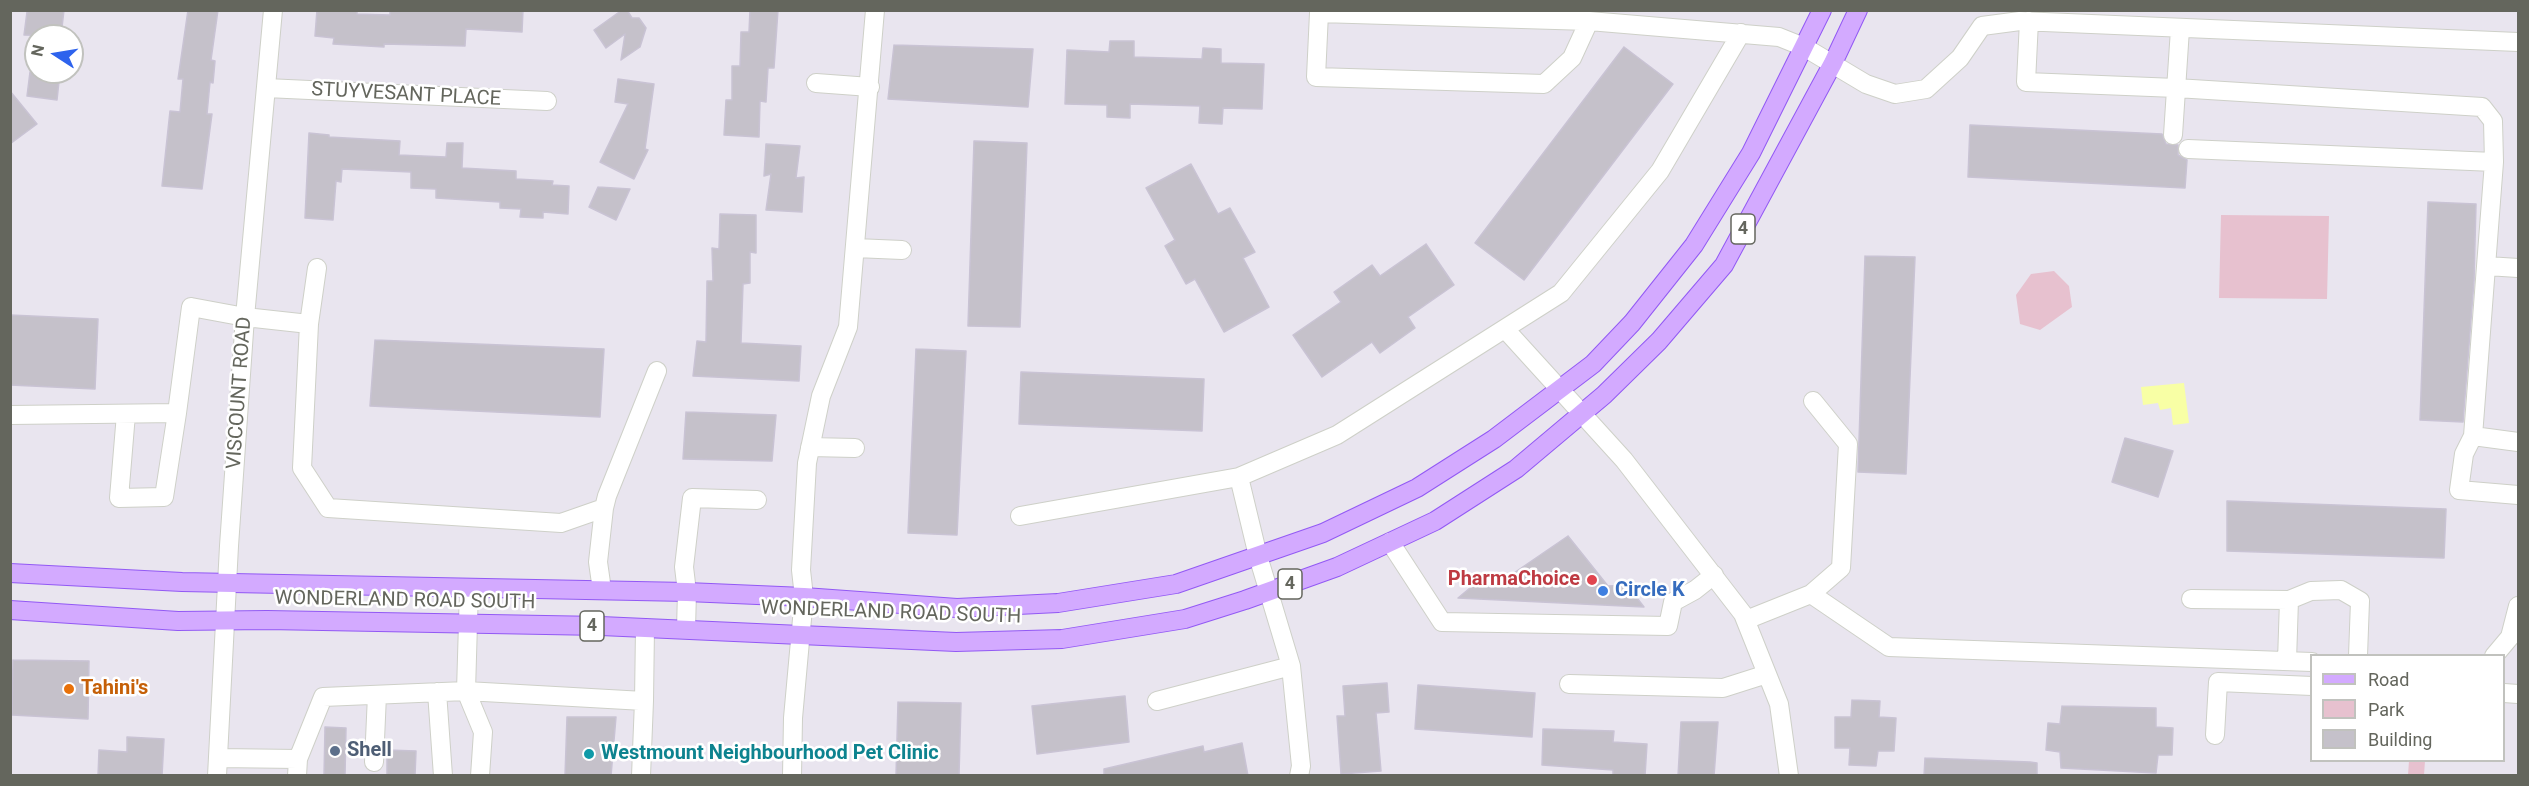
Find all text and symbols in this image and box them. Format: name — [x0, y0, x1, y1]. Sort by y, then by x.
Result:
north arrow — [24, 24, 84, 84]
text: N — [27, 43, 48, 58]
street label: STUYVESANT PLACE — [311, 78, 501, 112]
road number: 4 — [1731, 214, 1755, 244]
street label: VISCOUNT ROAD — [223, 316, 257, 470]
place label: PharmaChoice — [1448, 568, 1580, 592]
road number: 4 — [1278, 569, 1302, 599]
marker: PharmaChoice — [1585, 573, 1599, 587]
place label: Circle K — [1615, 579, 1685, 603]
marker: Circle K — [1596, 584, 1610, 598]
street label: WONDERLAND ROAD SOUTH — [274, 587, 536, 615]
street label: WONDERLAND ROAD SOUTH — [760, 596, 1022, 630]
road number: 4 — [580, 611, 604, 641]
legend — [2310, 654, 2505, 762]
text: Road — [2368, 669, 2409, 690]
place label: Tahini's — [81, 677, 148, 701]
marker: Tahini's — [62, 682, 76, 696]
text: Park — [2368, 699, 2404, 720]
text: Building — [2368, 729, 2432, 750]
place label: Shell — [347, 739, 392, 763]
place label: Westmount Neighbourhood Pet Clinic — [601, 742, 939, 766]
marker: Shell — [328, 744, 342, 758]
marker: Westmount Neighbourhood Pet Clinic — [582, 747, 596, 761]

